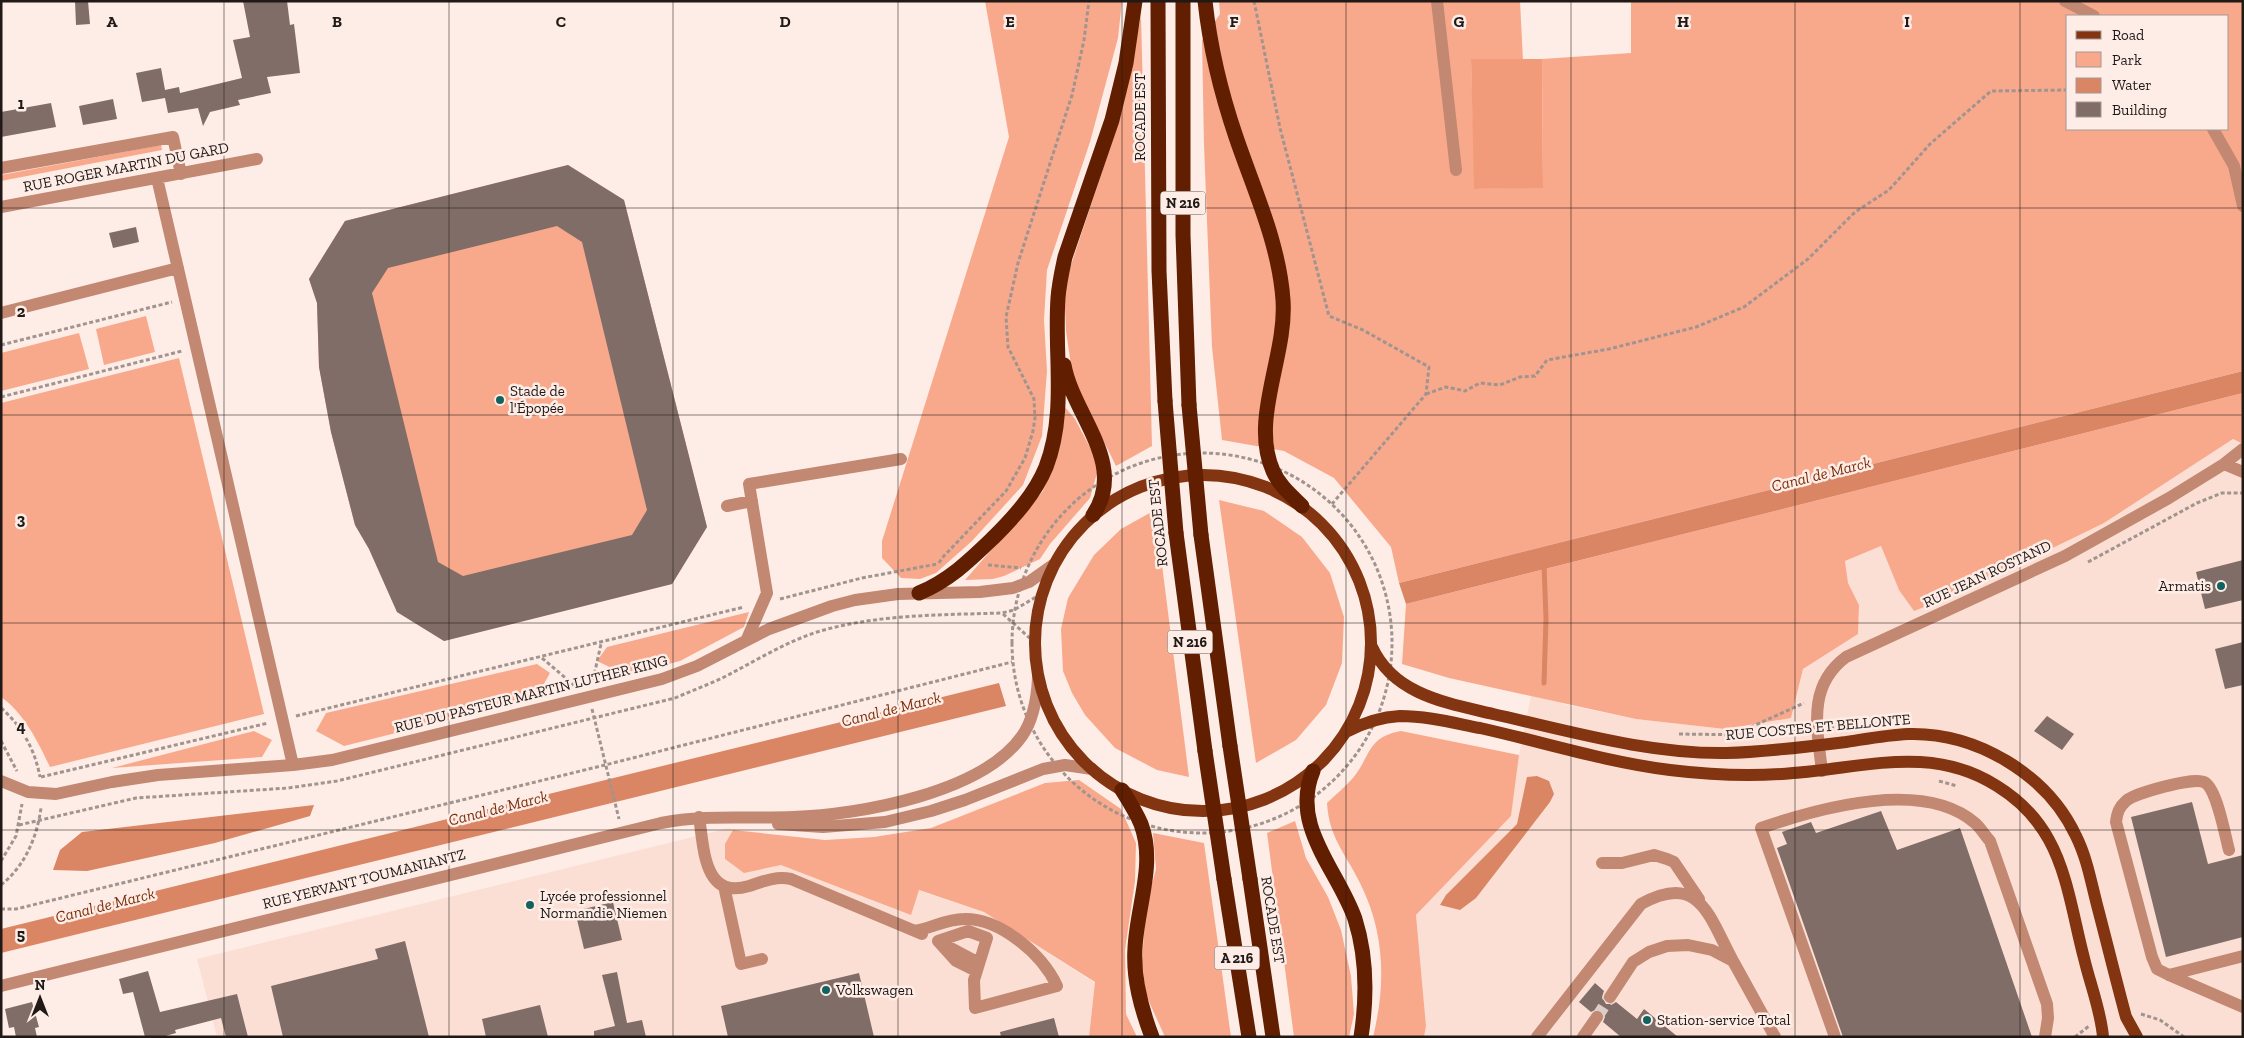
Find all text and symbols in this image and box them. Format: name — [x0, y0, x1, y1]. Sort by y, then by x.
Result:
text: A — [107, 12, 118, 31]
text: B — [332, 12, 342, 31]
text: C — [556, 12, 566, 31]
text: D — [779, 12, 791, 31]
text: E — [1005, 12, 1015, 31]
text: F — [1229, 12, 1239, 31]
text: G — [1454, 12, 1465, 31]
text: H — [1677, 12, 1689, 31]
text: I — [1904, 12, 1910, 31]
legend — [2066, 15, 2229, 130]
text: Road — [2112, 26, 2145, 44]
text: Park — [2112, 51, 2142, 69]
street label: ROCADE EST — [1131, 73, 1149, 161]
text: Water — [2112, 76, 2152, 94]
text: 1 — [18, 94, 25, 113]
text: Building — [2112, 101, 2167, 119]
street label: RUE ROGER MARTIN DU GARD — [22, 138, 230, 196]
road number: N 216 — [1160, 192, 1206, 214]
text: 2 — [17, 302, 26, 321]
place label: Stade de l'Épopée — [510, 382, 565, 417]
marker: Stade de l'Épopée — [494, 394, 506, 406]
water label: Canal de Marck — [1769, 452, 1873, 496]
street label: ROCADE EST — [1144, 478, 1172, 568]
text: 3 — [17, 510, 26, 529]
street label: RUE JEAN ROSTAND — [1920, 536, 2054, 612]
place label: Armatis — [2158, 577, 2211, 595]
marker: Armatis — [2215, 580, 2227, 592]
road number: N 216 — [1168, 630, 1212, 654]
street label: RUE DU PASTEUR MARTIN LUTHER KING — [392, 651, 670, 737]
water label: Canal de Marck — [839, 687, 943, 731]
street label: RUE COSTES ET BELLONTE — [1725, 710, 1911, 744]
text: 4 — [16, 717, 26, 736]
water label: Canal de Marck — [446, 786, 550, 830]
street label: RUE YERVANT TOUMANIANTZ — [261, 845, 468, 913]
street label: ROCADE EST — [1257, 875, 1289, 965]
water label: Canal de Marck — [53, 883, 157, 927]
place label: Lycée professionnel Normandie Niemen — [540, 887, 667, 922]
marker: Lycée professionnel Normandie Niemen — [524, 899, 536, 911]
text: 5 — [17, 925, 25, 944]
road number: A 216 — [1214, 946, 1260, 970]
north arrow — [15, 973, 65, 1023]
text: N — [35, 977, 46, 994]
place label: Volkswagen — [835, 981, 914, 999]
marker: Volkswagen — [820, 984, 832, 996]
place label: Station-service Total — [1657, 1011, 1791, 1029]
marker: Station-service Total — [1641, 1014, 1653, 1026]

